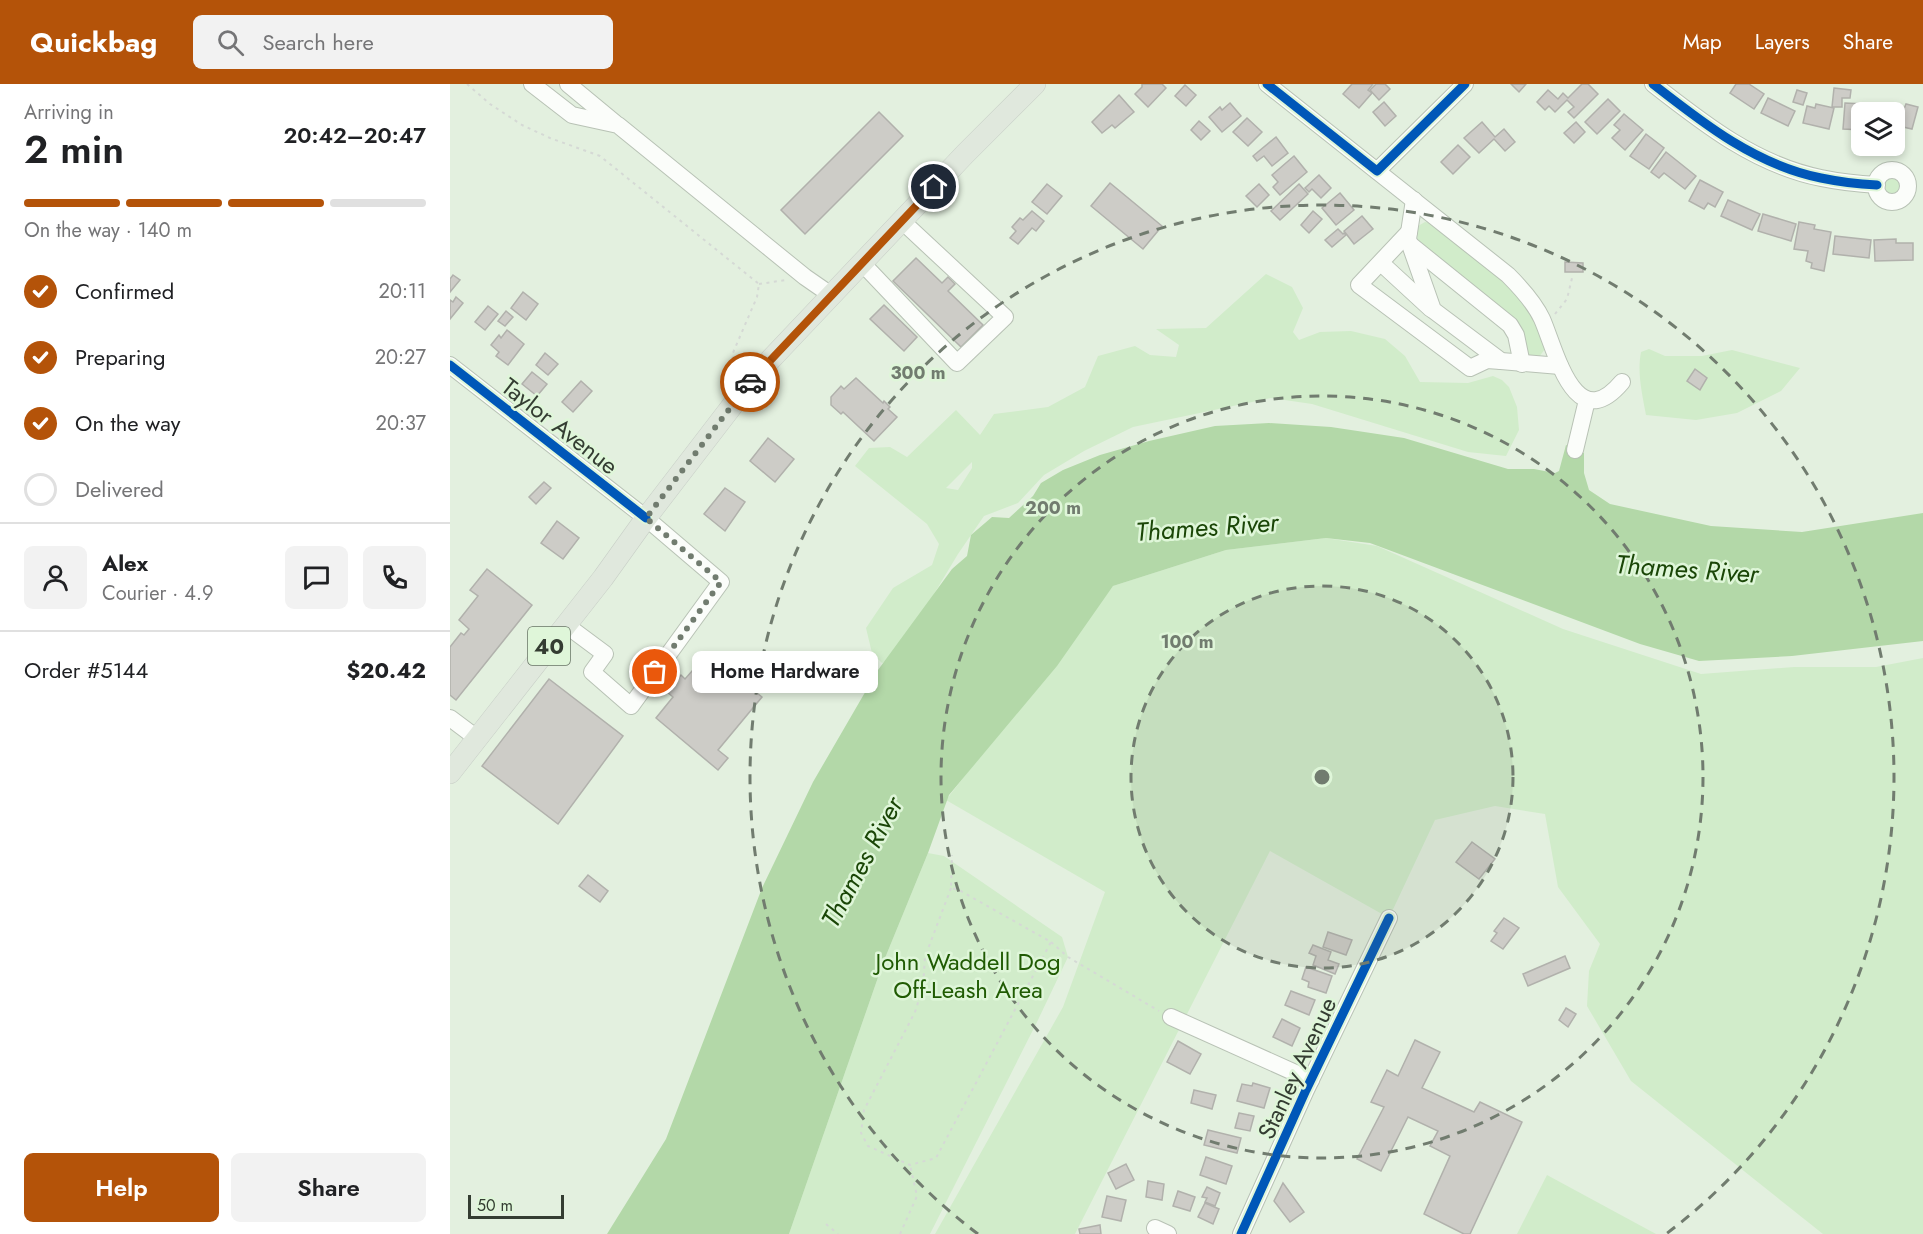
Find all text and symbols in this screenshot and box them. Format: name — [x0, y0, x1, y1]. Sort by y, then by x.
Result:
search box — [193, 15, 613, 69]
text: Quickbag — [30, 22, 157, 63]
icon: search — [214, 26, 247, 59]
text: Search here — [262, 26, 374, 58]
text: Map — [1683, 27, 1722, 57]
text: Layers — [1755, 27, 1810, 57]
text: Share — [1843, 27, 1893, 57]
text: Arriving in — [24, 98, 114, 127]
map controls — [1851, 102, 1905, 156]
button: layers — [1851, 102, 1905, 156]
text: 20:42–20:47 — [284, 119, 426, 151]
text: 2 min — [24, 121, 124, 178]
pin — [908, 161, 959, 212]
icon: home — [917, 170, 950, 203]
text: On the way · 140 m — [24, 216, 192, 245]
icon: check — [24, 275, 57, 308]
text: Confirmed — [75, 275, 174, 307]
text: 20:11 — [379, 277, 426, 306]
icon: check — [24, 341, 57, 374]
text: Preparing — [75, 341, 166, 373]
text: 20:27 — [375, 343, 426, 372]
courier — [720, 352, 780, 412]
text: 300 m — [890, 360, 946, 386]
icon: car — [734, 366, 767, 399]
street label: Taylor Avenue — [494, 369, 626, 483]
icon: check — [24, 407, 57, 440]
text: On the way — [75, 407, 180, 439]
text: 20:37 — [376, 409, 426, 438]
text: Delivered — [75, 473, 164, 505]
text: 200 m — [1025, 495, 1081, 521]
water label: Thames River — [1134, 503, 1281, 551]
water label: Thames River — [1614, 545, 1761, 593]
button: person — [24, 546, 87, 609]
button: chat — [285, 546, 348, 609]
button: phone — [363, 546, 426, 609]
text: Alex — [102, 547, 148, 579]
text: Courier · 4.9 — [102, 579, 214, 608]
road number: 40 — [528, 627, 570, 665]
text: 100 m — [1160, 629, 1214, 655]
pin — [629, 646, 680, 697]
callout: Home Hardware — [691, 651, 877, 693]
text: Order #5144 — [24, 654, 148, 686]
text: $20.42 — [346, 654, 426, 686]
icon: bag — [638, 655, 671, 688]
text: Home Hardware — [710, 657, 860, 686]
centre of rings — [1312, 767, 1332, 787]
water label: Thames River — [812, 789, 913, 934]
park label: John Waddell Dog Off-Leash Area — [872, 944, 1061, 1007]
street label: Stanley Avenue — [1249, 991, 1345, 1145]
button: Help — [24, 1153, 219, 1222]
button: Share — [231, 1153, 426, 1222]
scale bar — [468, 1192, 564, 1220]
text: 50 m — [477, 1194, 513, 1217]

